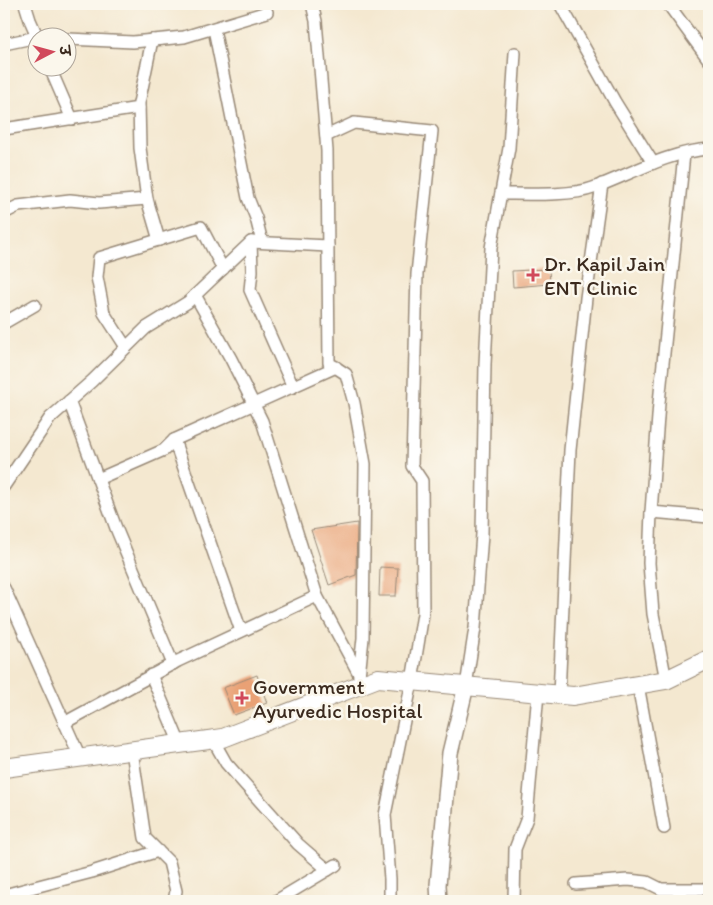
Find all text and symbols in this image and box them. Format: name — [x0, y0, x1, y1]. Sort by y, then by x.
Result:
north arrow — [28, 28, 78, 78]
text: उ — [55, 43, 74, 58]
place label: Dr. Kapil Jain ENT Clinic — [544, 251, 665, 300]
marker: Dr. Kapil Jain ENT Clinic — [526, 268, 540, 282]
place label: Government Ayurvedic Hospital — [253, 674, 422, 723]
marker: Government Ayurvedic Hospital — [235, 691, 249, 705]

